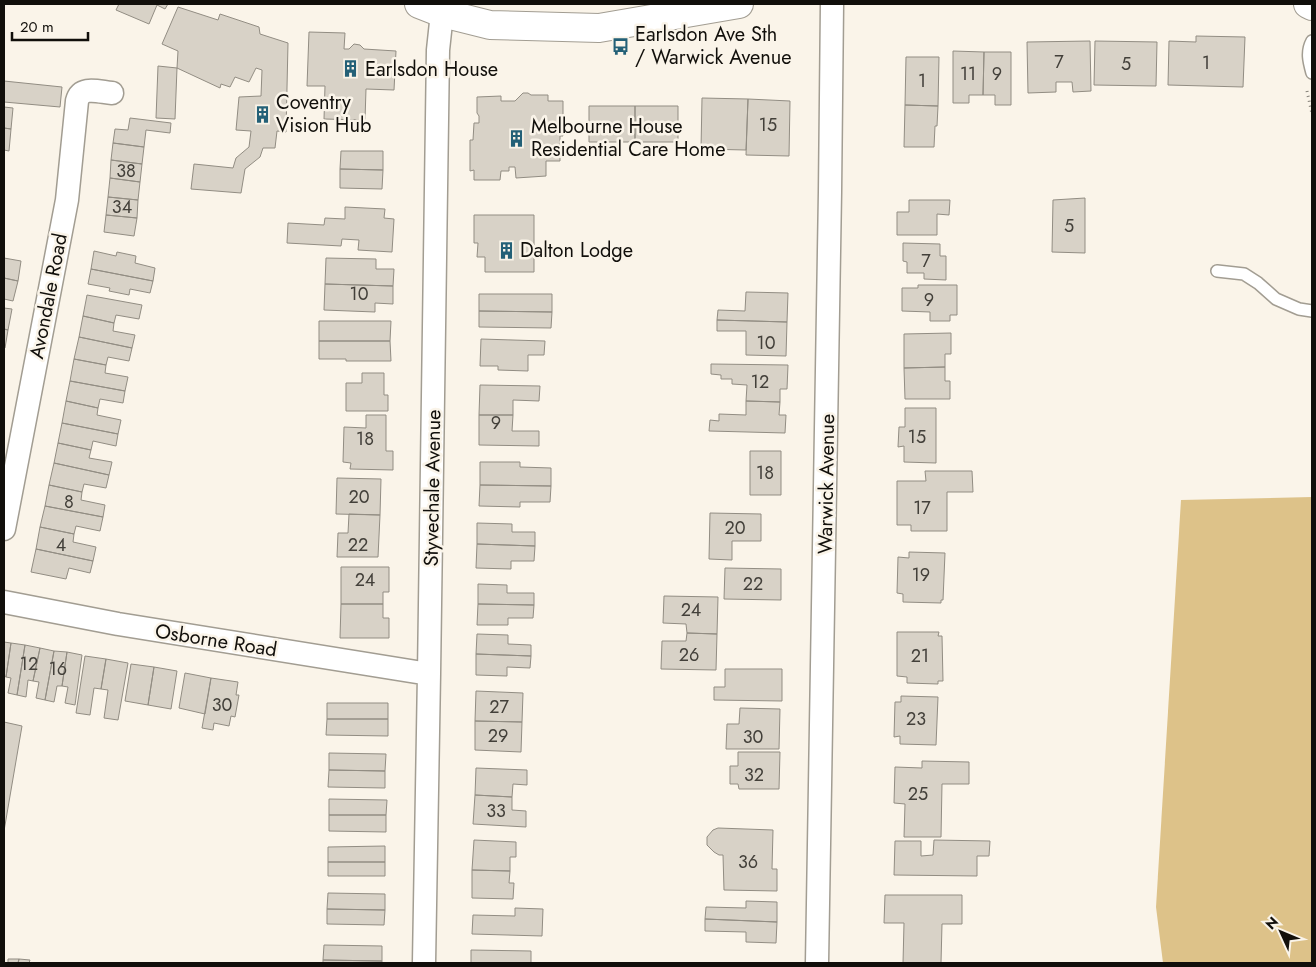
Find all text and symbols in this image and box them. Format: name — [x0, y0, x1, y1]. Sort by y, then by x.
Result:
scale bar — [12, 10, 89, 42]
text: 20 m — [20, 16, 54, 38]
place label: Earlsdon Ave Sth / Warwick Avenue — [635, 20, 792, 72]
bus stop icon: Earlsdon Ave Sth / Warwick Avenue — [611, 36, 631, 56]
house number: 7 — [1054, 49, 1064, 75]
house number: 1 — [1202, 50, 1210, 76]
house number: 5 — [1121, 51, 1131, 77]
place label: Earlsdon House — [365, 55, 498, 84]
building icon: Earlsdon House — [341, 59, 361, 79]
house number: 11 — [960, 61, 976, 87]
house number: 9 — [992, 61, 1002, 87]
house number: 1 — [918, 68, 926, 94]
place label: Coventry Vision Hub — [276, 88, 371, 140]
building icon: Coventry Vision Hub — [252, 104, 272, 124]
place label: Melbourne House Residential Care Home — [531, 112, 725, 164]
house number: 15 — [759, 112, 777, 138]
building icon: Melbourne House Residential Care Home — [507, 128, 527, 148]
house number: 38 — [116, 158, 136, 184]
house number: 34 — [112, 194, 132, 220]
house number: 5 — [1064, 213, 1074, 239]
street label: Avondale Road — [22, 231, 75, 361]
place label: Dalton Lodge — [520, 236, 633, 265]
building icon: Dalton Lodge — [496, 240, 516, 260]
house number: 7 — [921, 248, 931, 274]
house number: 10 — [350, 281, 369, 307]
house number: 9 — [924, 287, 934, 313]
house number: 10 — [757, 330, 776, 356]
house number: 12 — [751, 369, 769, 395]
street label: Styvechale Avenue — [417, 409, 448, 567]
house number: 9 — [491, 410, 501, 436]
street label: Warwick Avenue — [811, 414, 842, 554]
house number: 15 — [908, 424, 926, 450]
house number: 18 — [356, 426, 374, 452]
house number: 18 — [756, 460, 774, 486]
house number: 20 — [348, 484, 370, 510]
house number: 8 — [64, 489, 74, 515]
house number: 17 — [913, 495, 931, 521]
house number: 20 — [724, 515, 746, 541]
house number: 4 — [56, 532, 66, 558]
house number: 22 — [348, 532, 368, 558]
house number: 19 — [912, 562, 930, 588]
house number: 24 — [355, 567, 375, 593]
house number: 22 — [743, 571, 763, 597]
house number: 24 — [681, 597, 701, 623]
street label: Osborne Road — [153, 617, 279, 664]
house number: 26 — [679, 642, 699, 668]
house number: 21 — [911, 643, 929, 669]
house number: 12 — [20, 651, 38, 677]
house number: 16 — [49, 656, 67, 682]
house number: 30 — [212, 692, 233, 718]
house number: 27 — [489, 694, 509, 720]
house number: 23 — [906, 706, 926, 732]
house number: 29 — [488, 723, 508, 749]
house number: 30 — [743, 724, 764, 750]
house number: 32 — [744, 762, 764, 788]
house number: 25 — [908, 781, 928, 807]
house number: 33 — [486, 798, 506, 824]
house number: 36 — [738, 849, 758, 875]
north arrow — [1256, 907, 1306, 957]
text: N — [1261, 912, 1283, 934]

